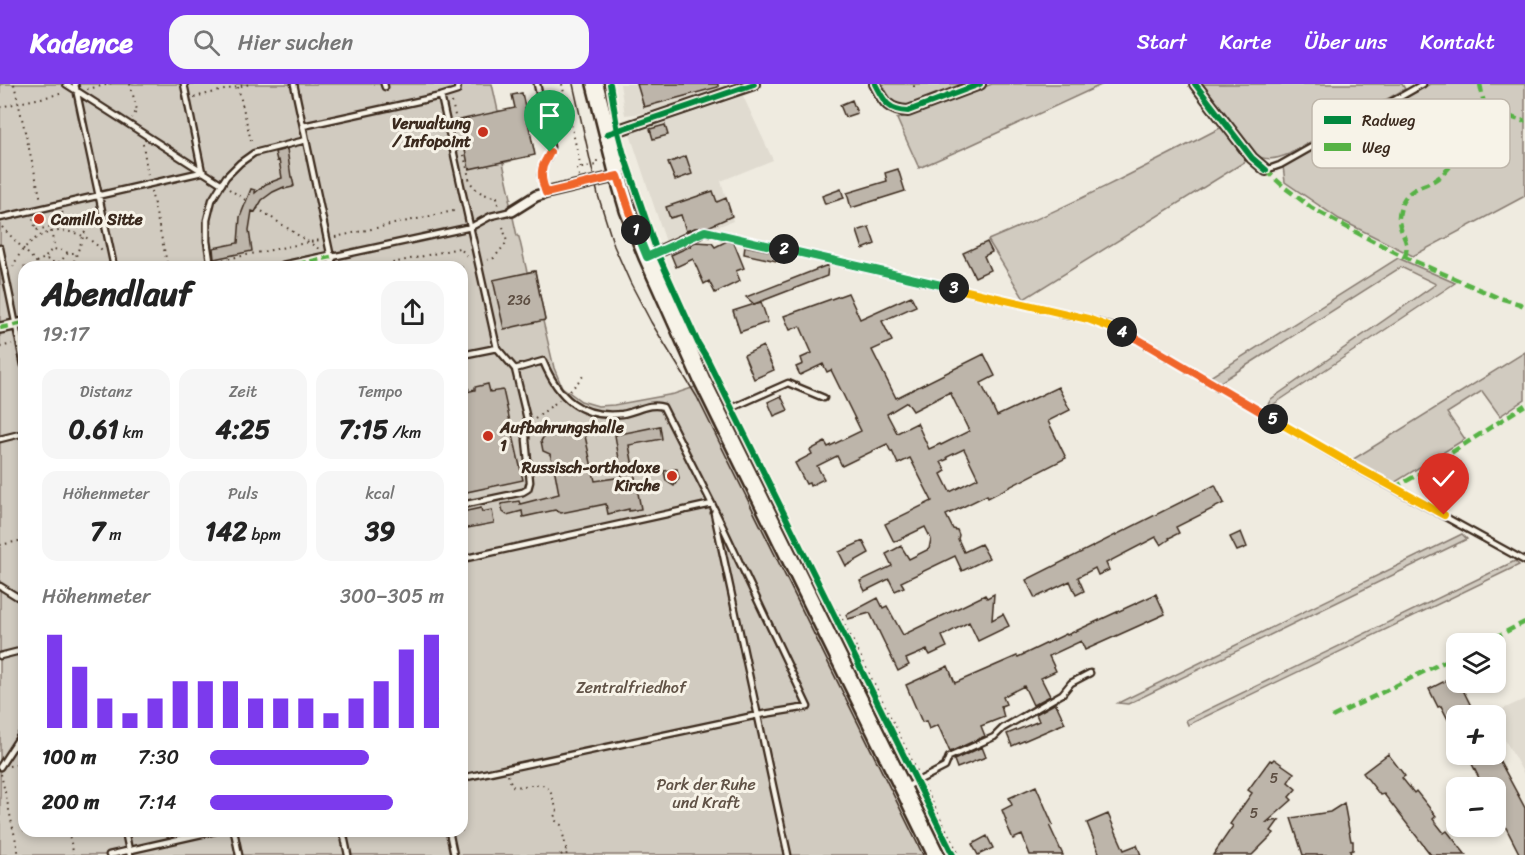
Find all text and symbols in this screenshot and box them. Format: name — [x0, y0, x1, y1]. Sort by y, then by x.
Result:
search box — [169, 15, 589, 69]
text: Kadence — [30, 18, 133, 67]
text: Hier suchen — [238, 23, 353, 62]
text: Start — [1137, 23, 1187, 61]
text: Karte — [1220, 23, 1272, 61]
text: Über uns — [1305, 23, 1387, 61]
text: Kontakt — [1420, 23, 1495, 61]
icon: search — [190, 26, 223, 59]
pin — [524, 90, 575, 152]
icon: arrive — [533, 99, 566, 132]
legend — [1312, 99, 1510, 168]
text: Radweg — [1362, 106, 1416, 135]
place label: Verwaltung / Infopoint — [391, 109, 471, 156]
marker: Verwaltung / Infopoint — [476, 125, 490, 139]
text: Weg — [1362, 133, 1391, 162]
place label: Camillo Sitte — [50, 205, 144, 234]
marker: Camillo Sitte — [32, 212, 46, 226]
pin: 1 — [621, 215, 651, 245]
text: 1 — [633, 215, 639, 244]
pin: 2 — [769, 234, 799, 264]
text: 2 — [779, 234, 789, 263]
text: Abendlauf — [42, 265, 192, 323]
pin: 3 — [939, 273, 969, 303]
text: 3 — [950, 273, 958, 302]
button: share — [381, 281, 444, 344]
house number: 236 — [507, 288, 531, 313]
text: 19:17 — [42, 317, 89, 352]
pin: 4 — [1107, 317, 1137, 347]
text: 4 — [1117, 317, 1127, 346]
text: Distanz — [80, 377, 132, 406]
text: Zeit — [229, 377, 257, 406]
text: Tempo — [358, 377, 402, 406]
pin: 5 — [1258, 404, 1288, 434]
text: 5 — [1268, 404, 1278, 433]
text: 0.61 — [68, 406, 119, 452]
text: 4:25 — [216, 406, 271, 452]
text: 7:15 — [339, 406, 388, 452]
place label: Aufbahrungshalle 1 — [499, 413, 625, 460]
text: km — [119, 418, 144, 447]
text: /km — [388, 418, 421, 447]
marker: Aufbahrungshalle 1 — [481, 429, 495, 443]
place label: Russisch-orthodoxe Kirche — [521, 453, 661, 500]
pin — [1418, 453, 1469, 515]
icon: check — [1427, 462, 1460, 495]
marker: Russisch-orthodoxe Kirche — [665, 469, 679, 483]
text: Höhenmeter — [63, 479, 149, 508]
text: Puls — [228, 479, 258, 508]
text: kcal — [365, 479, 395, 508]
text: 7 — [90, 508, 105, 554]
text: 142 — [205, 508, 247, 554]
text: 39 — [365, 508, 395, 554]
text: m — [105, 520, 122, 549]
text: bpm — [247, 520, 281, 549]
text: Höhenmeter — [42, 579, 150, 614]
text: 300–305 m — [340, 579, 444, 614]
map controls — [1446, 633, 1506, 837]
button: layers — [1446, 633, 1506, 693]
park label: Zentralfriedhof — [576, 673, 688, 702]
button: + — [1446, 705, 1506, 765]
text: 100 m — [42, 740, 96, 775]
text: 7:30 — [138, 740, 179, 775]
house number: 5 — [1270, 766, 1279, 791]
park label: Park der Ruhe und Kraft — [656, 770, 756, 817]
button: − — [1446, 777, 1506, 837]
text: 200 m — [42, 785, 99, 820]
text: 7:14 — [138, 785, 177, 820]
house number: 5 — [1250, 801, 1259, 826]

